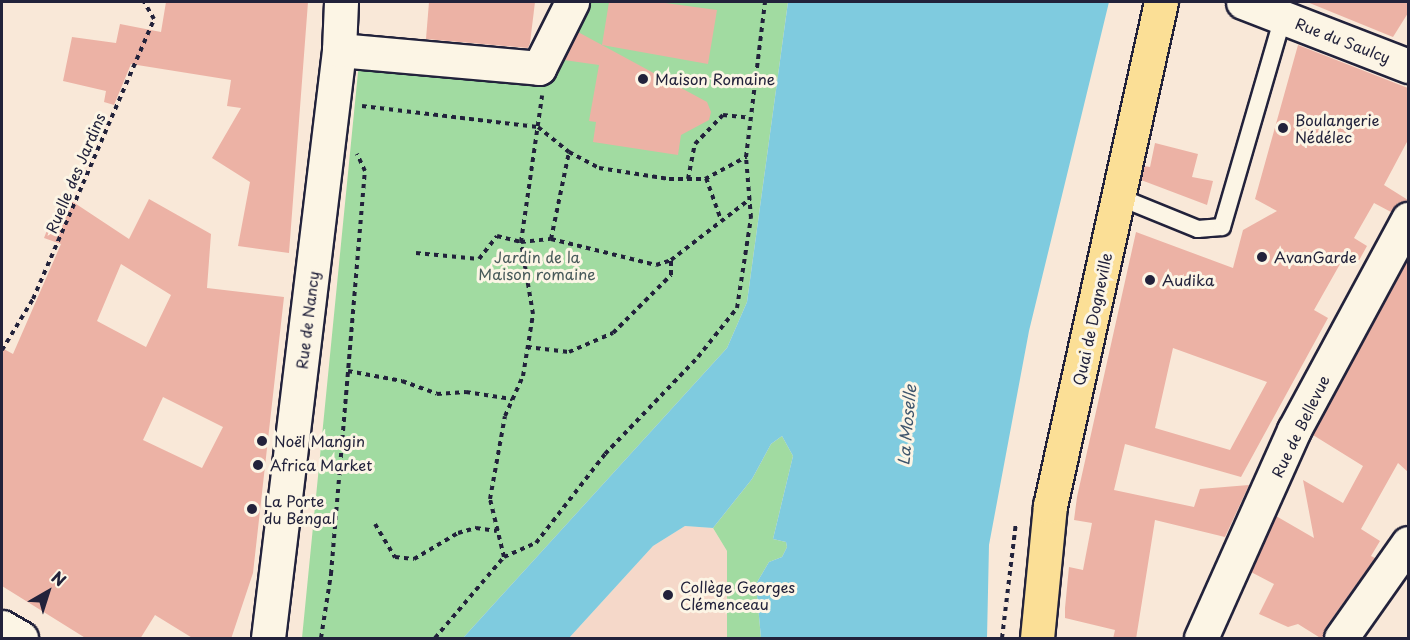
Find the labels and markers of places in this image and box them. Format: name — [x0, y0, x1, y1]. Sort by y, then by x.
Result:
place label: Maison Romaine — [655, 70, 774, 88]
marker: Maison Romaine — [636, 72, 650, 86]
place label: Boulangerie Nédélec — [1295, 110, 1380, 145]
marker: Boulangerie Nédélec — [1276, 121, 1290, 135]
place label: AvanGarde — [1274, 248, 1357, 266]
marker: AvanGarde — [1255, 250, 1269, 264]
place label: Audika — [1162, 271, 1214, 289]
marker: Audika — [1143, 273, 1157, 287]
place label: Noël Mangin — [274, 432, 366, 450]
marker: Noël Mangin — [255, 434, 269, 448]
place label: Africa Market — [270, 456, 373, 474]
marker: Africa Market — [251, 458, 265, 472]
place label: La Porte du Bengal — [264, 491, 336, 526]
marker: La Porte du Bengal — [245, 502, 259, 516]
place label: Collège Georges Clémenceau — [680, 577, 795, 612]
marker: Collège Georges Clémenceau — [661, 588, 675, 602]

